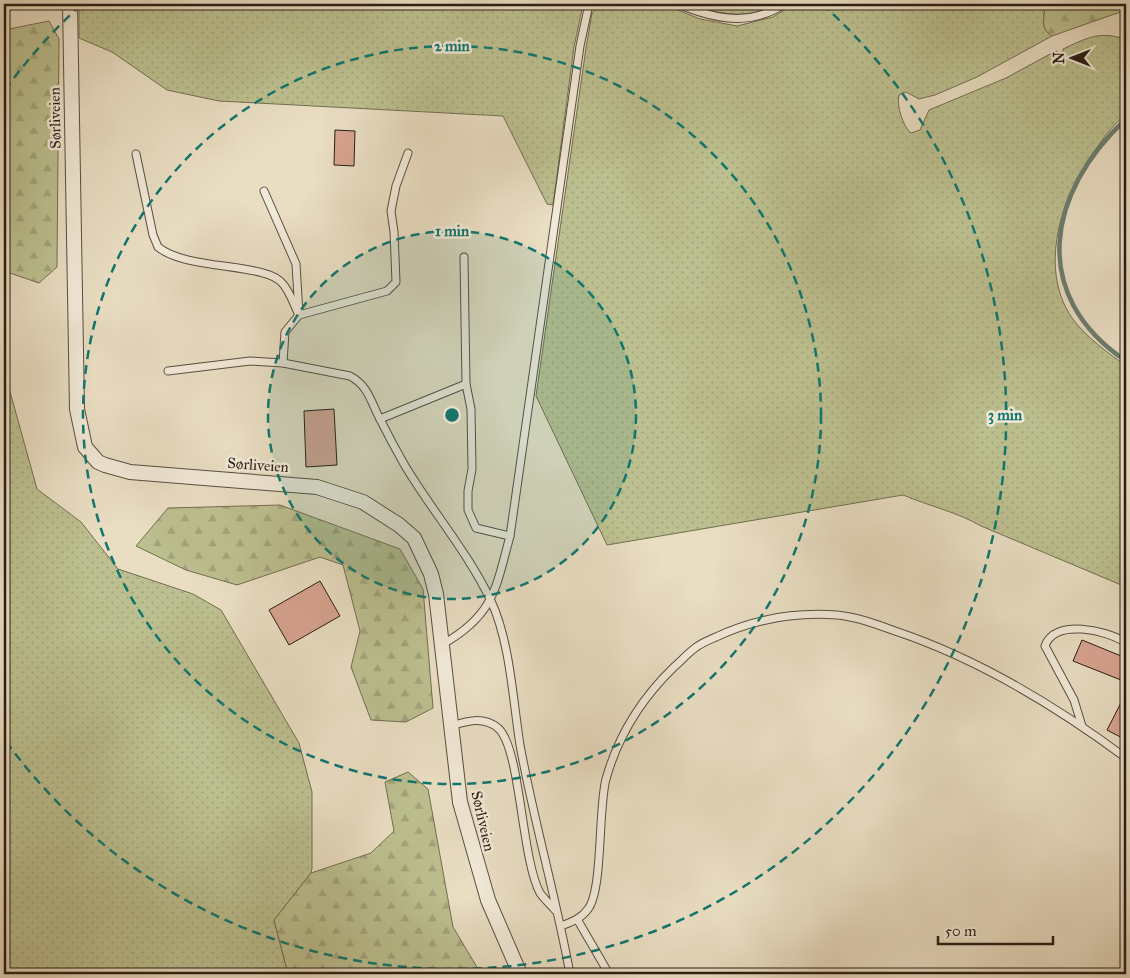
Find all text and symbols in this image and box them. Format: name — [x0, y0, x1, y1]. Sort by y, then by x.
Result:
north arrow — [1048, 32, 1098, 82]
text: 2 min — [434, 37, 471, 55]
text: N — [1051, 52, 1068, 64]
street label: Sørliveien — [45, 87, 65, 149]
text: 1 min — [435, 222, 470, 240]
centre of rings — [443, 406, 461, 424]
text: 3 min — [988, 406, 1023, 425]
street label: Sørliveien — [227, 454, 289, 476]
street label: Sørliveien — [467, 789, 499, 853]
scale bar — [938, 913, 1052, 945]
text: 50 m — [945, 922, 977, 940]

